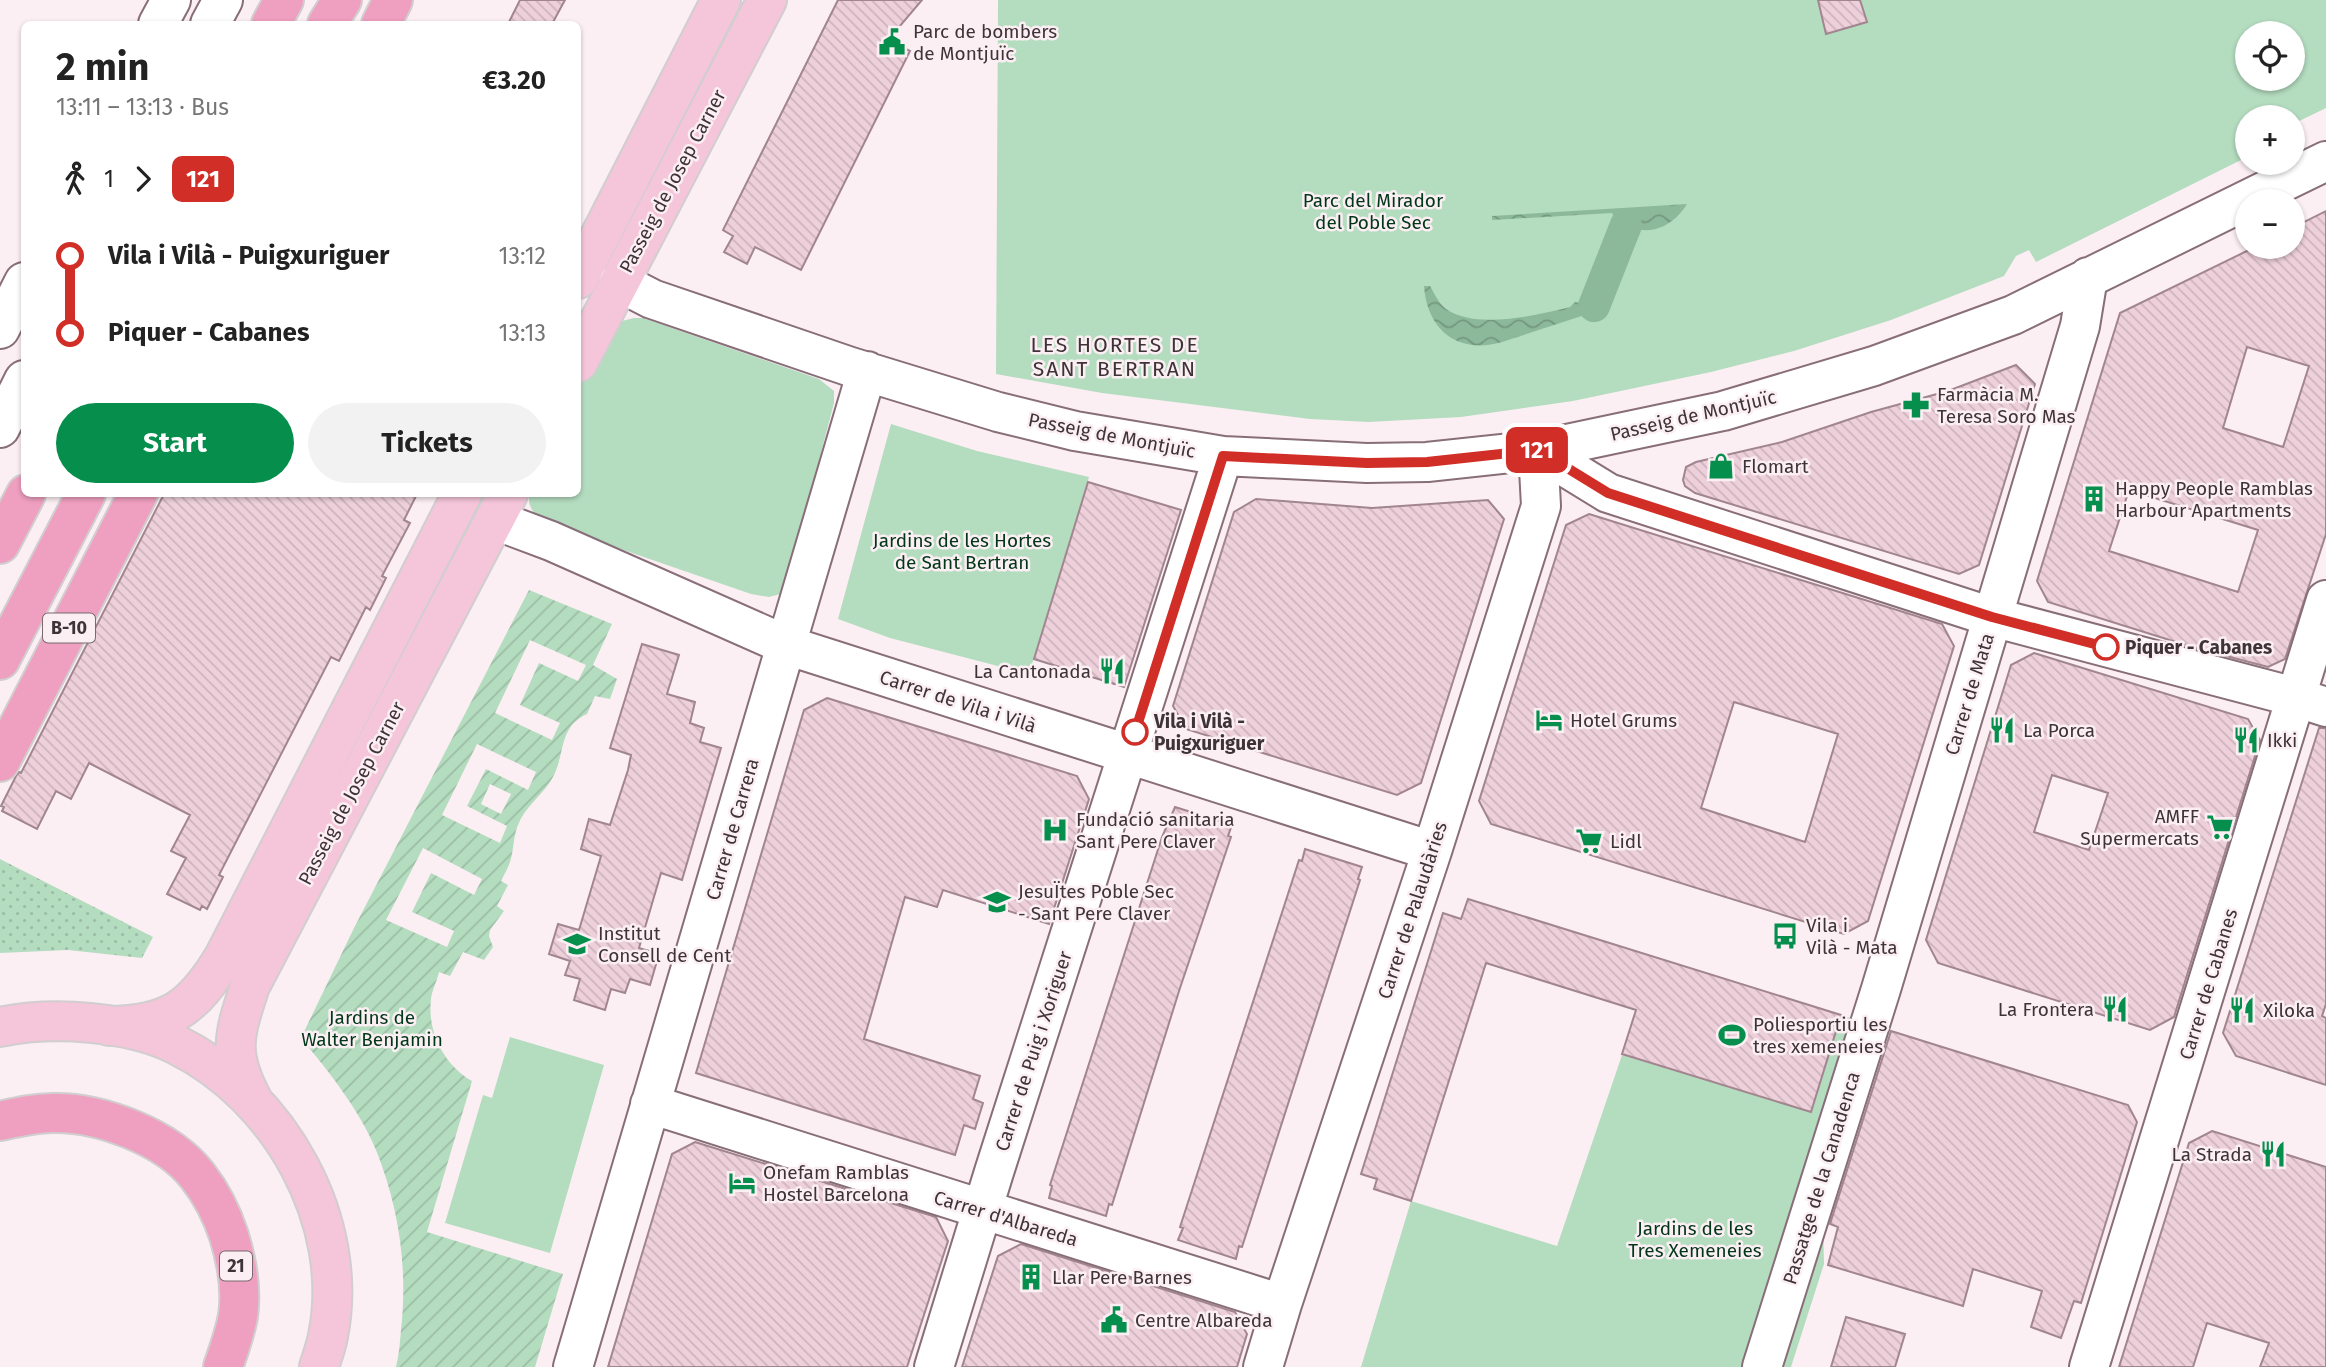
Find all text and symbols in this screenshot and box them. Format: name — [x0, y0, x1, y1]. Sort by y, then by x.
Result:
place label: Parc de bombers de Montjuïc — [913, 20, 1057, 65]
map controls — [2235, 21, 2305, 259]
button: locate — [2235, 21, 2305, 91]
public building icon: Parc de bombers de Montjuïc — [877, 27, 907, 57]
text: 2 min — [56, 44, 149, 90]
text: €3.20 — [482, 65, 546, 96]
street label: Passeig de Josep Carner — [614, 85, 731, 277]
text: 13:11 – 13:13 · Bus — [56, 93, 229, 121]
button: + — [2235, 105, 2305, 175]
icon: walk — [56, 160, 94, 198]
icon: forward — [124, 160, 162, 198]
text: 1 — [104, 165, 114, 193]
text: 121 — [186, 165, 220, 193]
park label: Parc del Mirador del Poble Sec — [1303, 189, 1444, 234]
button: − — [2235, 189, 2305, 259]
text: Vila i Vilà - Puigxuriguer — [108, 240, 389, 271]
text: 13:12 — [499, 242, 546, 270]
text: Piquer - Cabanes — [108, 317, 309, 348]
text: 13:13 — [499, 319, 546, 347]
district label: LES HORTES DE SANT BERTRAN — [1030, 332, 1200, 382]
place label: Farmàcia M. Teresa Soro Mas — [1937, 383, 2076, 428]
street label: Passeig de Montjuïc — [1608, 385, 1778, 446]
pharmacy icon: Farmàcia M. Teresa Soro Mas — [1901, 390, 1931, 420]
button: Start — [56, 403, 294, 483]
button: Tickets — [308, 403, 546, 483]
street label: Passeig de Montjuïc — [1026, 408, 1197, 463]
line badge: 121 — [1497, 427, 1577, 473]
text: 121 — [1520, 436, 1554, 464]
shop icon: Flomart — [1706, 451, 1736, 481]
place label: Flomart — [1742, 455, 1809, 478]
place label: Happy People Ramblas Harbour Apartments — [2115, 477, 2313, 522]
building icon: Happy People Ramblas Harbour Apartments — [2079, 484, 2109, 514]
park label: Jardins de les Hortes de Sant Bertran — [873, 529, 1051, 574]
road number: B-10 — [43, 614, 95, 642]
street label: Carrer de Mata — [1940, 630, 1999, 758]
marker: Piquer - Cabanes — [2093, 634, 2119, 660]
place label: Piquer - Cabanes — [2125, 636, 2272, 659]
restaurant icon: La Cantonada — [1097, 656, 1127, 686]
place label: La Cantonada — [974, 660, 1091, 683]
street label: Carrer de Vila i Vilà — [877, 665, 1039, 738]
street label: Passeig de Josep Carner — [293, 697, 410, 889]
hotel icon: Hotel Grums — [1534, 705, 1564, 735]
place label: Hotel Grums — [1570, 709, 1677, 732]
place label: Vila i Vilà - Puigxuriguer — [1153, 710, 1265, 755]
restaurant icon: La Porca — [1987, 715, 2017, 745]
marker: Vila i Vilà - Puigxuriguer — [1122, 719, 1148, 745]
place label: La Porca — [2023, 719, 2095, 742]
restaurant icon: Ikki — [2231, 725, 2261, 755]
place label: Ikki — [2267, 729, 2297, 752]
street label: Carrer de Carrera — [701, 756, 764, 903]
place label: AMFF Supermercats — [2080, 805, 2199, 850]
place label: Fundació sanitaria Sant Pere Claver — [1076, 808, 1235, 853]
supermarket icon: AMFF Supermercats — [2205, 812, 2235, 842]
hospital icon: Fundació sanitaria Sant Pere Claver — [1040, 815, 1070, 845]
street label: Carrer de Palaudàries — [1373, 819, 1452, 1002]
supermarket icon: Lidl — [1574, 826, 1604, 856]
place label: Lidl — [1610, 830, 1642, 853]
place label: JesuÏtes Poble Sec - Sant Pere Claver — [1018, 880, 1174, 925]
school or university icon: JesuÏtes Poble Sec - Sant Pere Claver — [982, 887, 1012, 917]
street label: Carrer de Cabanes — [2175, 906, 2242, 1063]
place label: Vila i Vilà - Mata — [1806, 914, 1898, 959]
bus stop icon: Vila i Vilà - Mata — [1770, 921, 1800, 951]
place label: Institut Consell de Cent — [598, 922, 731, 967]
school or university icon: Institut Consell de Cent — [562, 929, 592, 959]
street label: Carrer de Puig i Xoriguer — [990, 948, 1077, 1154]
restaurant icon: La Frontera — [2100, 994, 2130, 1024]
restaurant icon: Xiloka — [2227, 995, 2257, 1025]
place label: La Frontera — [1998, 998, 2094, 1021]
place label: Xiloka — [2263, 999, 2315, 1022]
park label: Jardins de Walter Benjamin — [301, 1006, 443, 1051]
place label: Poliesportiu les tres xemeneies — [1753, 1013, 1888, 1058]
sports icon: Poliesportiu les tres xemeneies — [1717, 1020, 1747, 1050]
street label: Passatge de la Canadenca — [1778, 1069, 1865, 1287]
restaurant icon: La Strada — [2258, 1139, 2288, 1169]
place label: La Strada — [2171, 1143, 2252, 1166]
place label: Onefam Ramblas Hostel Barcelona — [763, 1161, 909, 1206]
hotel icon: Onefam Ramblas Hostel Barcelona — [727, 1168, 757, 1198]
street label: Carrer d'Albareda — [931, 1186, 1081, 1251]
park label: Jardins de les Tres Xemeneies — [1628, 1217, 1762, 1262]
road number: 21 — [220, 1252, 252, 1280]
building icon: Llar Pere Barnes — [1016, 1262, 1046, 1292]
place label: Llar Pere Barnes — [1052, 1266, 1192, 1289]
public building icon: Centre Albareda — [1099, 1305, 1129, 1335]
place label: Centre Albareda — [1135, 1309, 1272, 1332]

